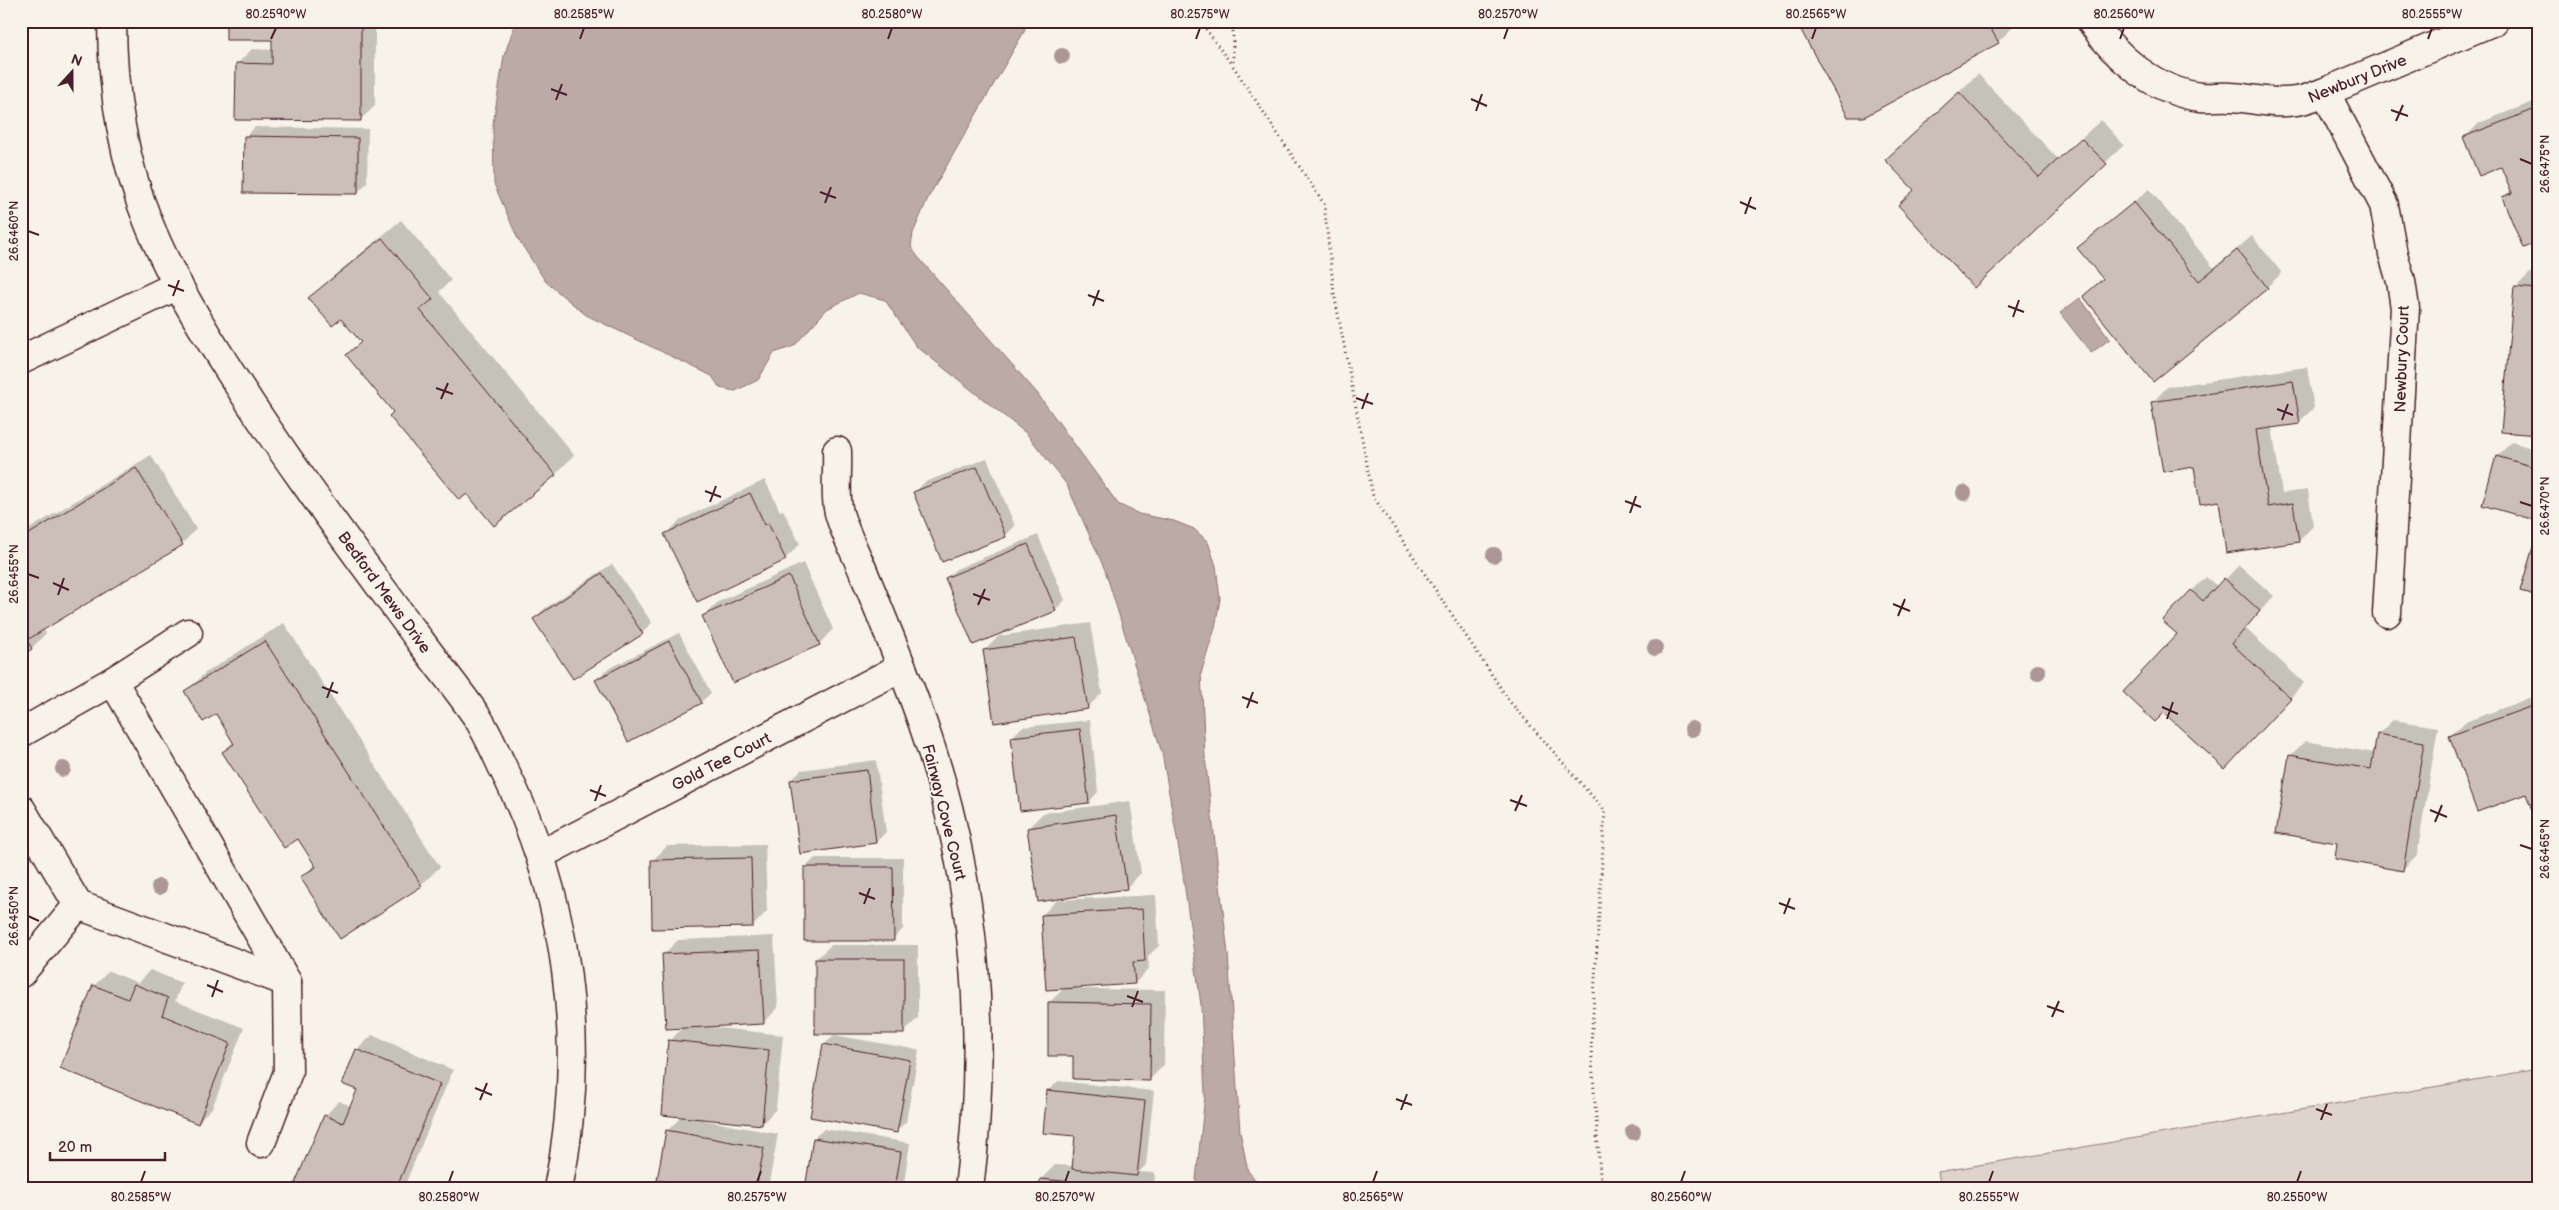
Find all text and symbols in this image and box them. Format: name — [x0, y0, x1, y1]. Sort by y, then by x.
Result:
text: 80.2590°W — [246, 7, 306, 22]
text: 80.2585°W — [554, 7, 614, 22]
text: 80.2580°W — [862, 7, 922, 22]
text: 80.2575°W — [1170, 7, 1230, 22]
text: 80.2570°W — [1478, 7, 1538, 22]
text: 80.2565°W — [1786, 7, 1846, 22]
text: 80.2560°W — [2093, 7, 2155, 22]
text: 80.2555°W — [2402, 7, 2462, 22]
north arrow — [48, 48, 98, 98]
text: N — [69, 51, 84, 70]
street label: Newbury Drive — [2305, 51, 2410, 108]
text: 26.6475°N — [2538, 135, 2553, 193]
text: 26.6460°N — [7, 201, 22, 261]
street label: Newbury Court — [2391, 305, 2414, 413]
text: 26.6470°N — [2538, 477, 2553, 535]
street label: Bedford Mews Drive — [333, 528, 435, 658]
text: 26.6455°N — [7, 544, 22, 604]
street label: Gold Tee Court — [669, 729, 775, 796]
street label: Fairway Cove Court — [917, 742, 970, 882]
text: 26.6465°N — [2538, 819, 2553, 879]
text: 26.6450°N — [7, 886, 22, 946]
scale bar — [50, 1130, 165, 1162]
text: 20 m — [58, 1138, 92, 1157]
text: 80.2585°W — [111, 1190, 171, 1205]
text: 80.2580°W — [419, 1190, 479, 1205]
text: 80.2575°W — [727, 1190, 787, 1205]
text: 80.2570°W — [1035, 1190, 1095, 1205]
text: 80.2565°W — [1343, 1190, 1403, 1205]
text: 80.2560°W — [1650, 1190, 1712, 1205]
text: 80.2555°W — [1959, 1190, 2019, 1205]
text: 80.2550°W — [2267, 1190, 2327, 1205]

